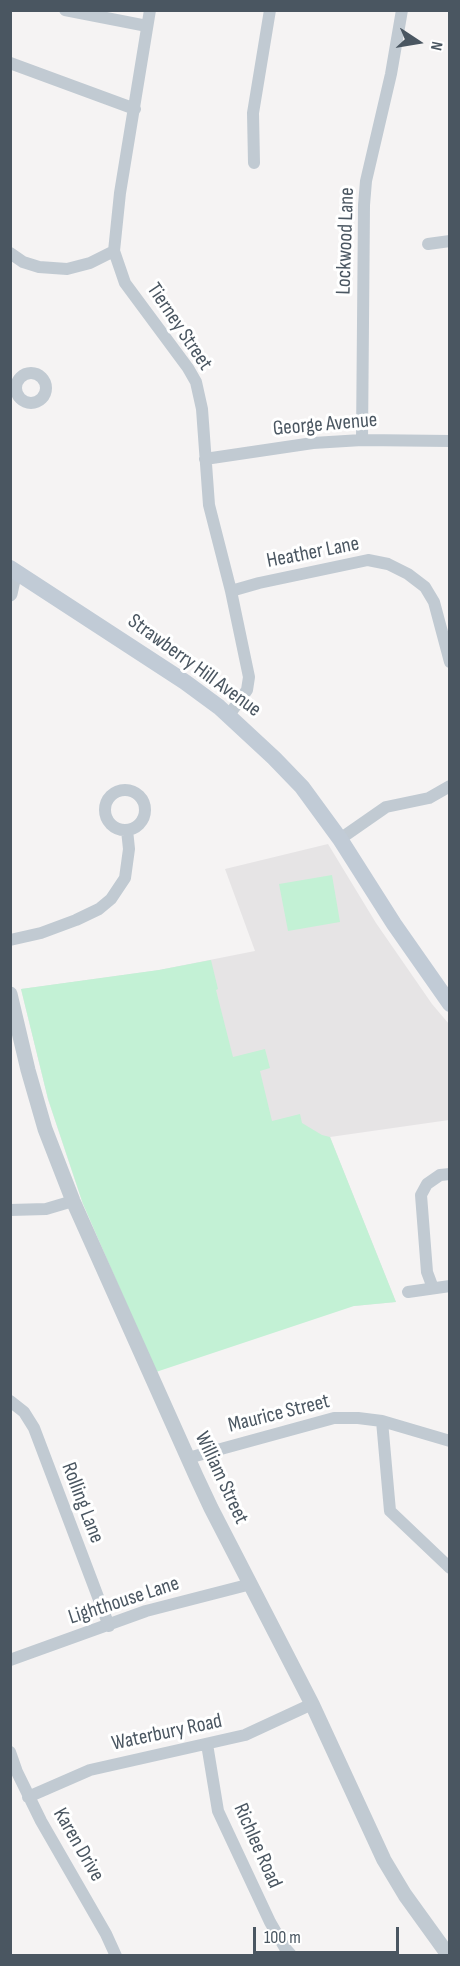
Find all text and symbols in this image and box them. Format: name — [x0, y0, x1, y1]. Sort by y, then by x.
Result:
north arrow — [388, 12, 448, 72]
text: N — [426, 40, 446, 52]
street label: Lockwood Lane — [332, 187, 360, 295]
street label: Tierney Street — [141, 279, 217, 375]
street label: George Avenue — [272, 408, 378, 442]
street label: Heather Lane — [265, 532, 361, 574]
street label: Strawberry Hill Avenue — [122, 609, 266, 723]
street label: Maurice Street — [226, 1389, 332, 1439]
street label: William Street — [189, 1428, 253, 1528]
street label: Rolling Lane — [55, 1459, 109, 1547]
street label: Lighthouse Lane — [66, 1571, 182, 1631]
street label: Waterbury Road — [110, 1709, 224, 1757]
street label: Richlee Road — [227, 1800, 287, 1892]
street label: Karen Drive — [47, 1804, 109, 1886]
scale bar — [256, 1915, 402, 1953]
text: 100 m — [264, 1927, 301, 1948]

